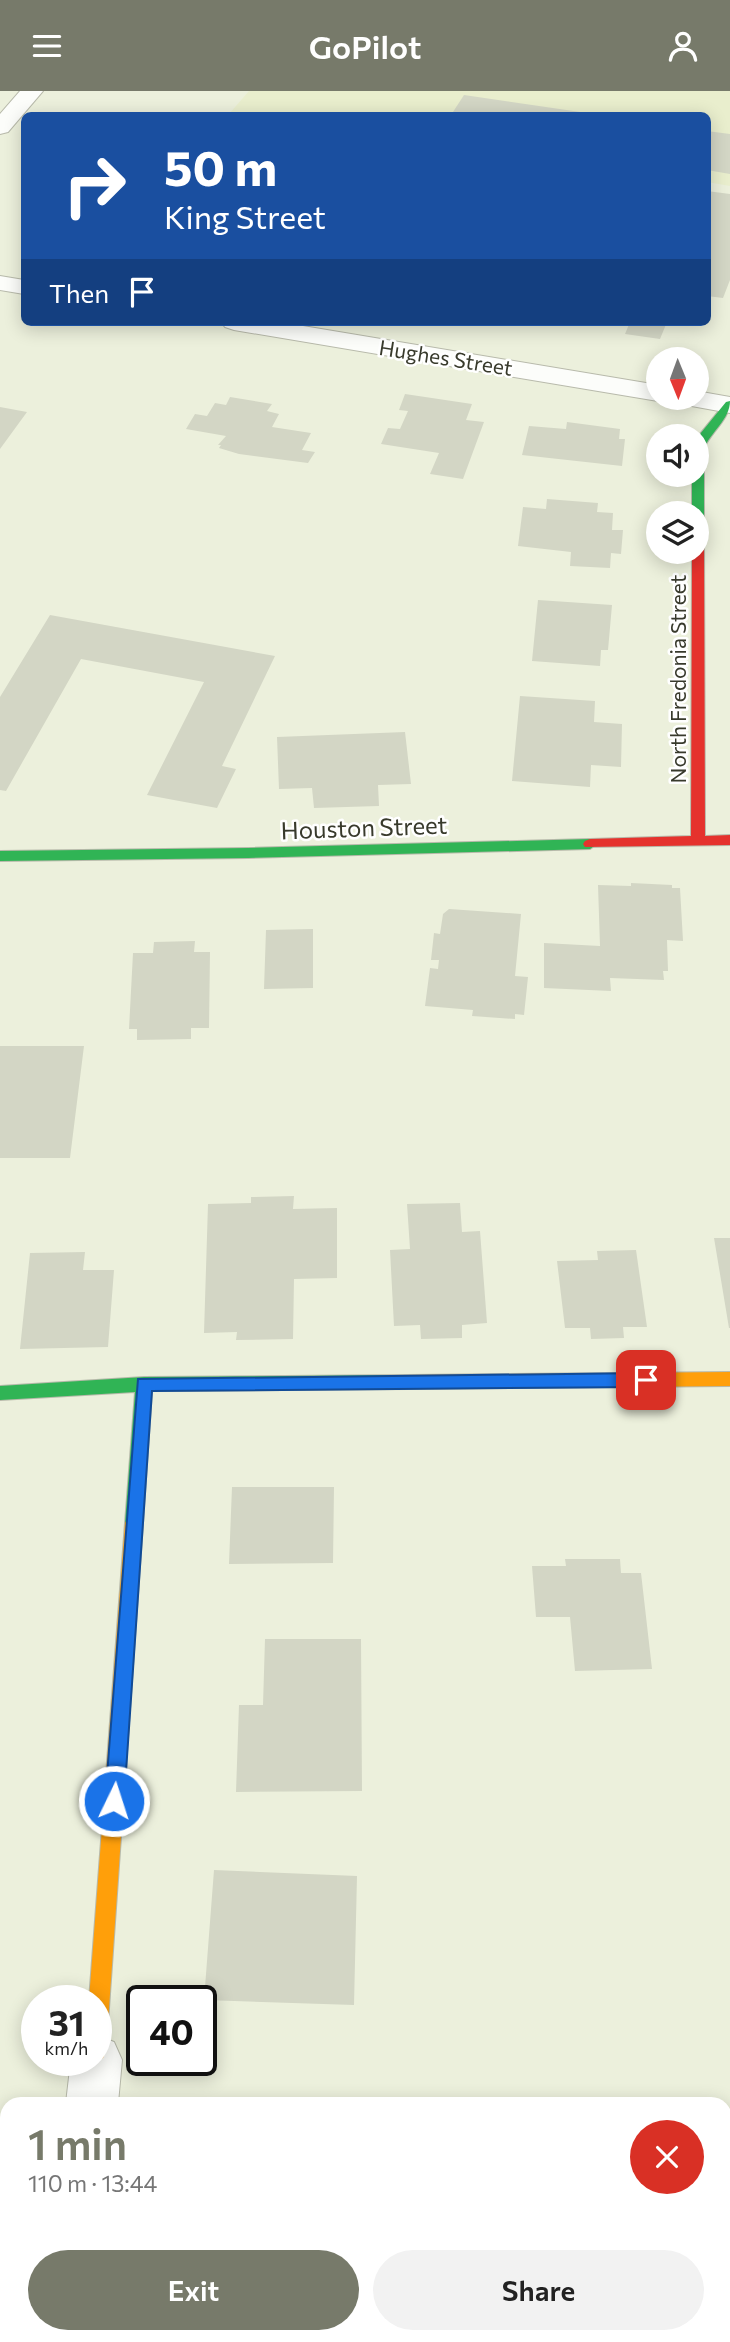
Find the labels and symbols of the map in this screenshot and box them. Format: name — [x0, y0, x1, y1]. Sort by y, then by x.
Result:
street label: Hughes Street — [377, 334, 515, 380]
north arrow — [646, 347, 709, 409]
street label: North Fredonia Street — [665, 575, 690, 783]
street label: Houston Street — [280, 810, 448, 844]
pin — [616, 1350, 676, 1410]
position arrow — [77, 1764, 151, 1838]
speed limit sign: 40 — [126, 1985, 217, 2076]

